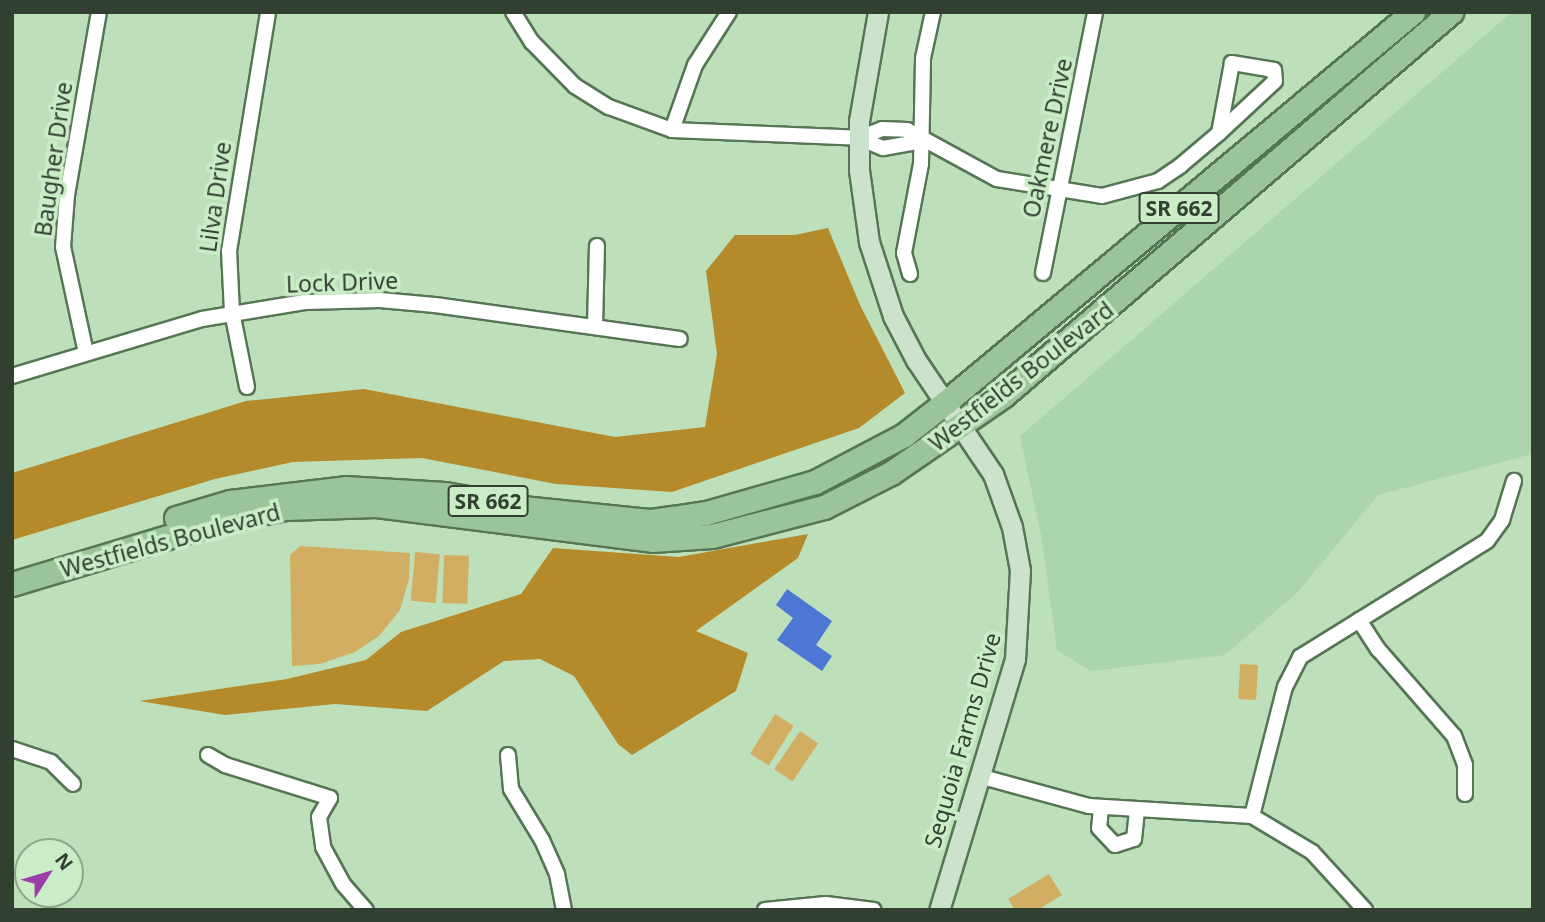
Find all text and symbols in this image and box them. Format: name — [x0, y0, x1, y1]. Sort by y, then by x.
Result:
street label: Oakmere Drive — [1017, 56, 1077, 220]
street label: Baugher Drive — [28, 80, 78, 238]
street label: Lilva Drive — [194, 140, 236, 254]
road number: SR 662 — [1137, 190, 1221, 226]
street label: Lock Drive — [285, 266, 399, 298]
street label: Westfields Boulevard — [923, 295, 1119, 457]
road number: SR 662 — [446, 484, 530, 518]
street label: Westfields Boulevard — [57, 497, 283, 583]
street label: Sequoia Farms Drive — [918, 629, 1006, 851]
north arrow — [14, 838, 84, 908]
text: N — [49, 848, 79, 876]

